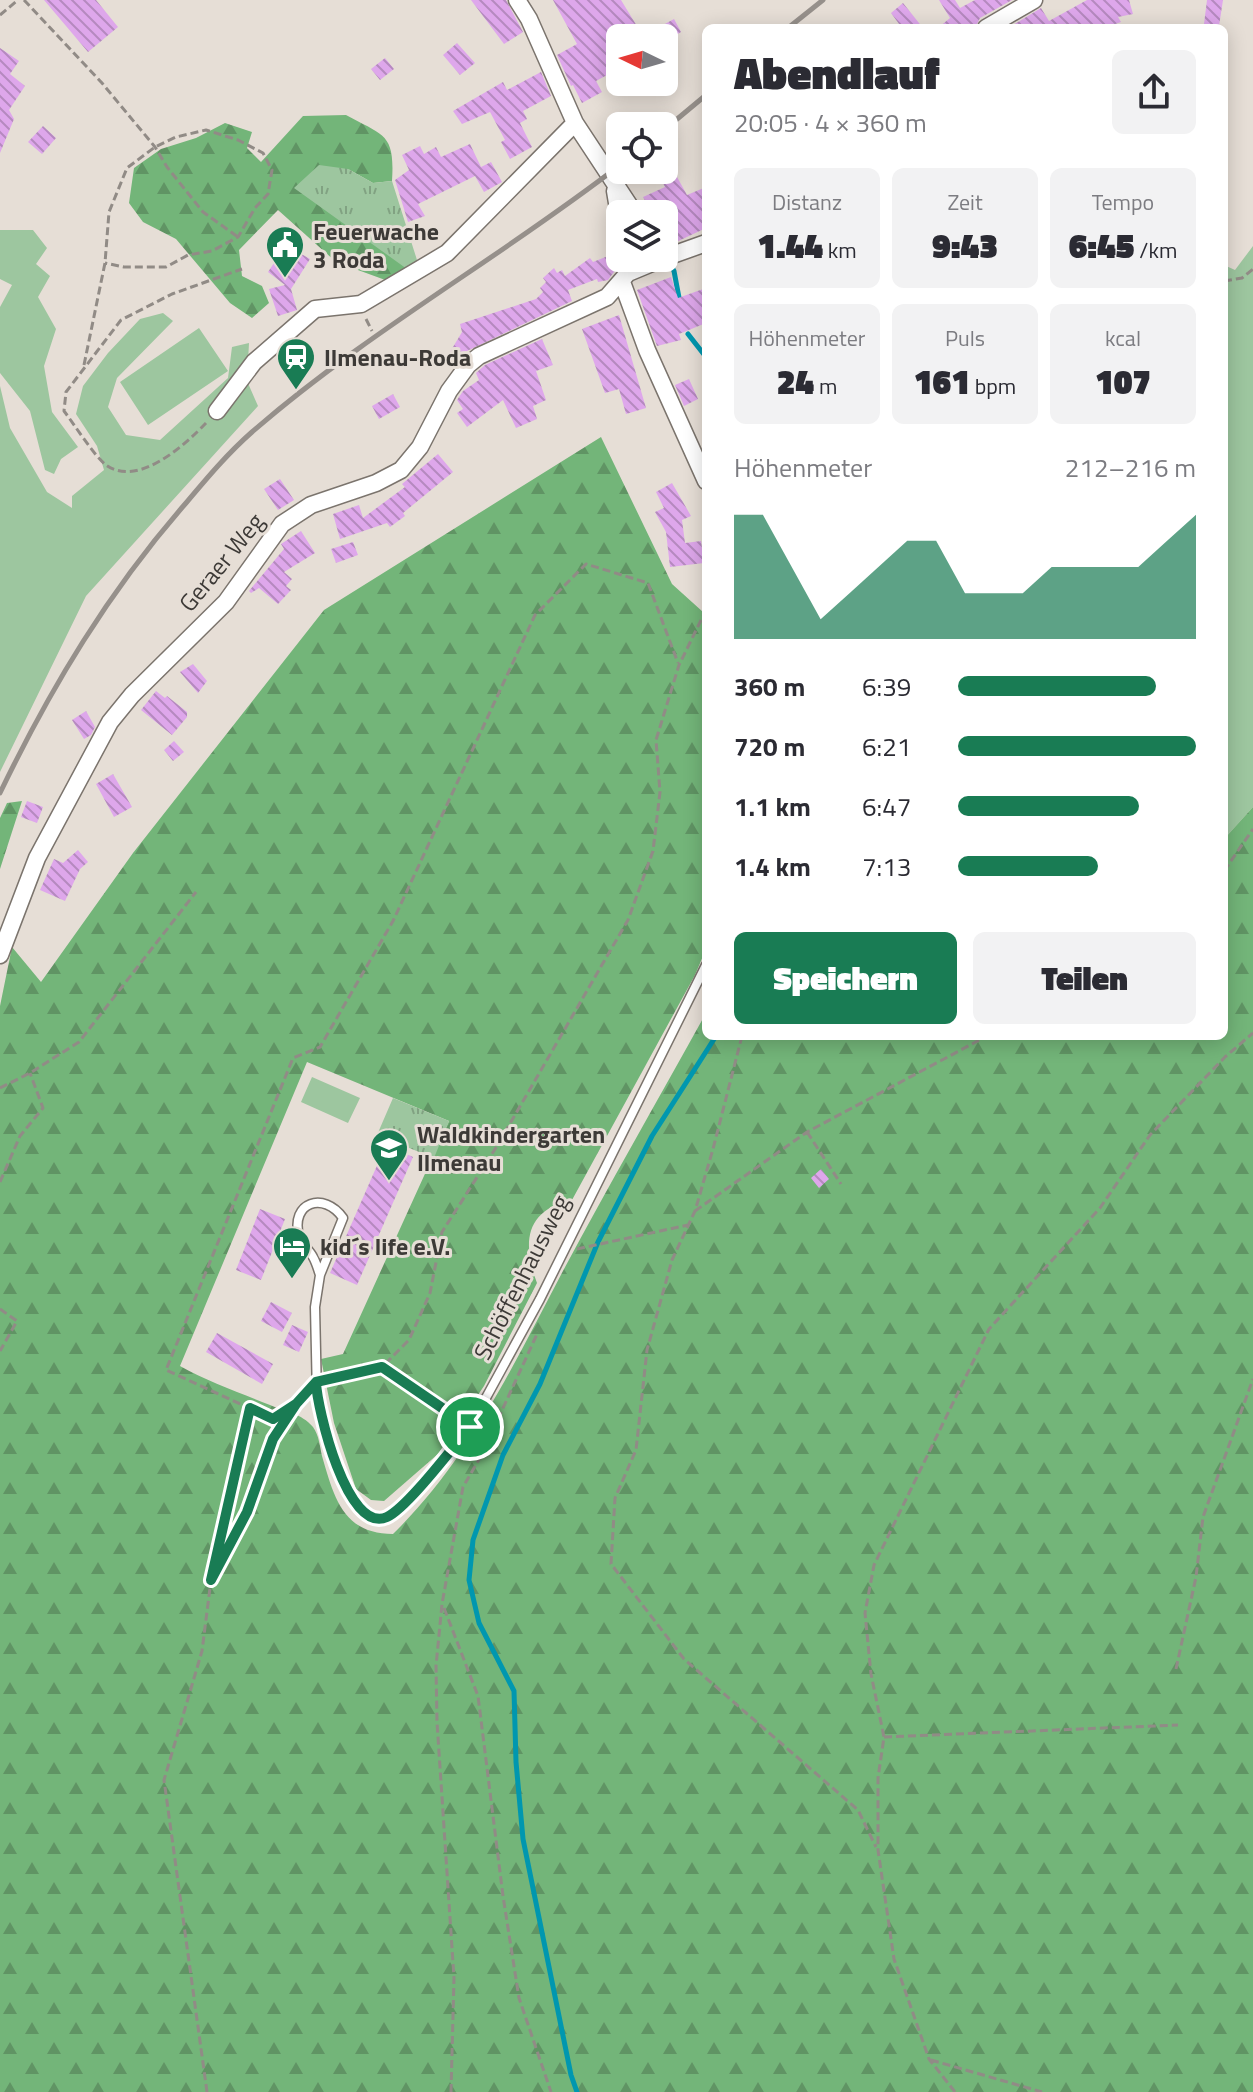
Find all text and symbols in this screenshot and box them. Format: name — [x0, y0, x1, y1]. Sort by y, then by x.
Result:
north arrow — [606, 24, 678, 96]
map controls — [606, 24, 678, 272]
text: Abendlauf — [734, 39, 940, 106]
button: share — [1112, 50, 1196, 134]
text: 20:05 · 4 × 360 m — [734, 103, 927, 142]
button: locate — [606, 112, 678, 184]
text: Distanz — [772, 185, 842, 219]
text: Zeit — [947, 185, 983, 219]
text: Tempo — [1092, 185, 1154, 219]
button: layers — [606, 200, 678, 272]
place label: Feuerwache 3 Roda — [313, 213, 439, 277]
text: 1.44 — [757, 219, 823, 271]
text: 9:43 — [932, 219, 998, 271]
text: 6:45 — [1069, 219, 1135, 271]
public building icon: Feuerwache 3 Roda — [264, 224, 306, 279]
text: km — [823, 233, 857, 267]
text: /km — [1135, 233, 1177, 267]
text: Höhenmeter — [749, 321, 865, 355]
text: Puls — [945, 321, 985, 355]
text: kcal — [1105, 321, 1141, 355]
station icon: Ilmenau-Roda — [275, 336, 317, 391]
place label: Ilmenau-Roda — [324, 339, 471, 375]
text: 24 — [777, 355, 814, 407]
text: 161 — [914, 355, 970, 407]
text: 107 — [1095, 355, 1151, 407]
text: m — [814, 369, 837, 403]
text: bpm — [970, 369, 1016, 403]
text: Höhenmeter — [734, 448, 872, 487]
text: 212–216 m — [1065, 448, 1196, 487]
street label: Geraer Weg — [170, 505, 272, 619]
text: 360 m — [734, 667, 805, 706]
text: 6:39 — [862, 667, 911, 706]
text: 720 m — [734, 727, 805, 766]
text: 6:21 — [862, 727, 911, 766]
text: 1.1 km — [734, 787, 811, 826]
text: 6:47 — [862, 787, 911, 826]
text: 1.4 km — [734, 847, 811, 886]
text: 7:13 — [862, 847, 911, 886]
button: Speichern — [734, 932, 957, 1024]
button: Teilen — [973, 932, 1196, 1024]
place label: Waldkindergarten Ilmenau — [417, 1116, 605, 1180]
school or university icon: Waldkindergarten Ilmenau — [368, 1127, 410, 1182]
street label: Schöffenhausweg — [464, 1188, 578, 1366]
hotel icon: kid´s life e.V. — [271, 1225, 313, 1280]
place label: kid´s life e.V. — [320, 1228, 451, 1264]
pin — [436, 1393, 504, 1461]
icon: arrive — [448, 1405, 492, 1449]

